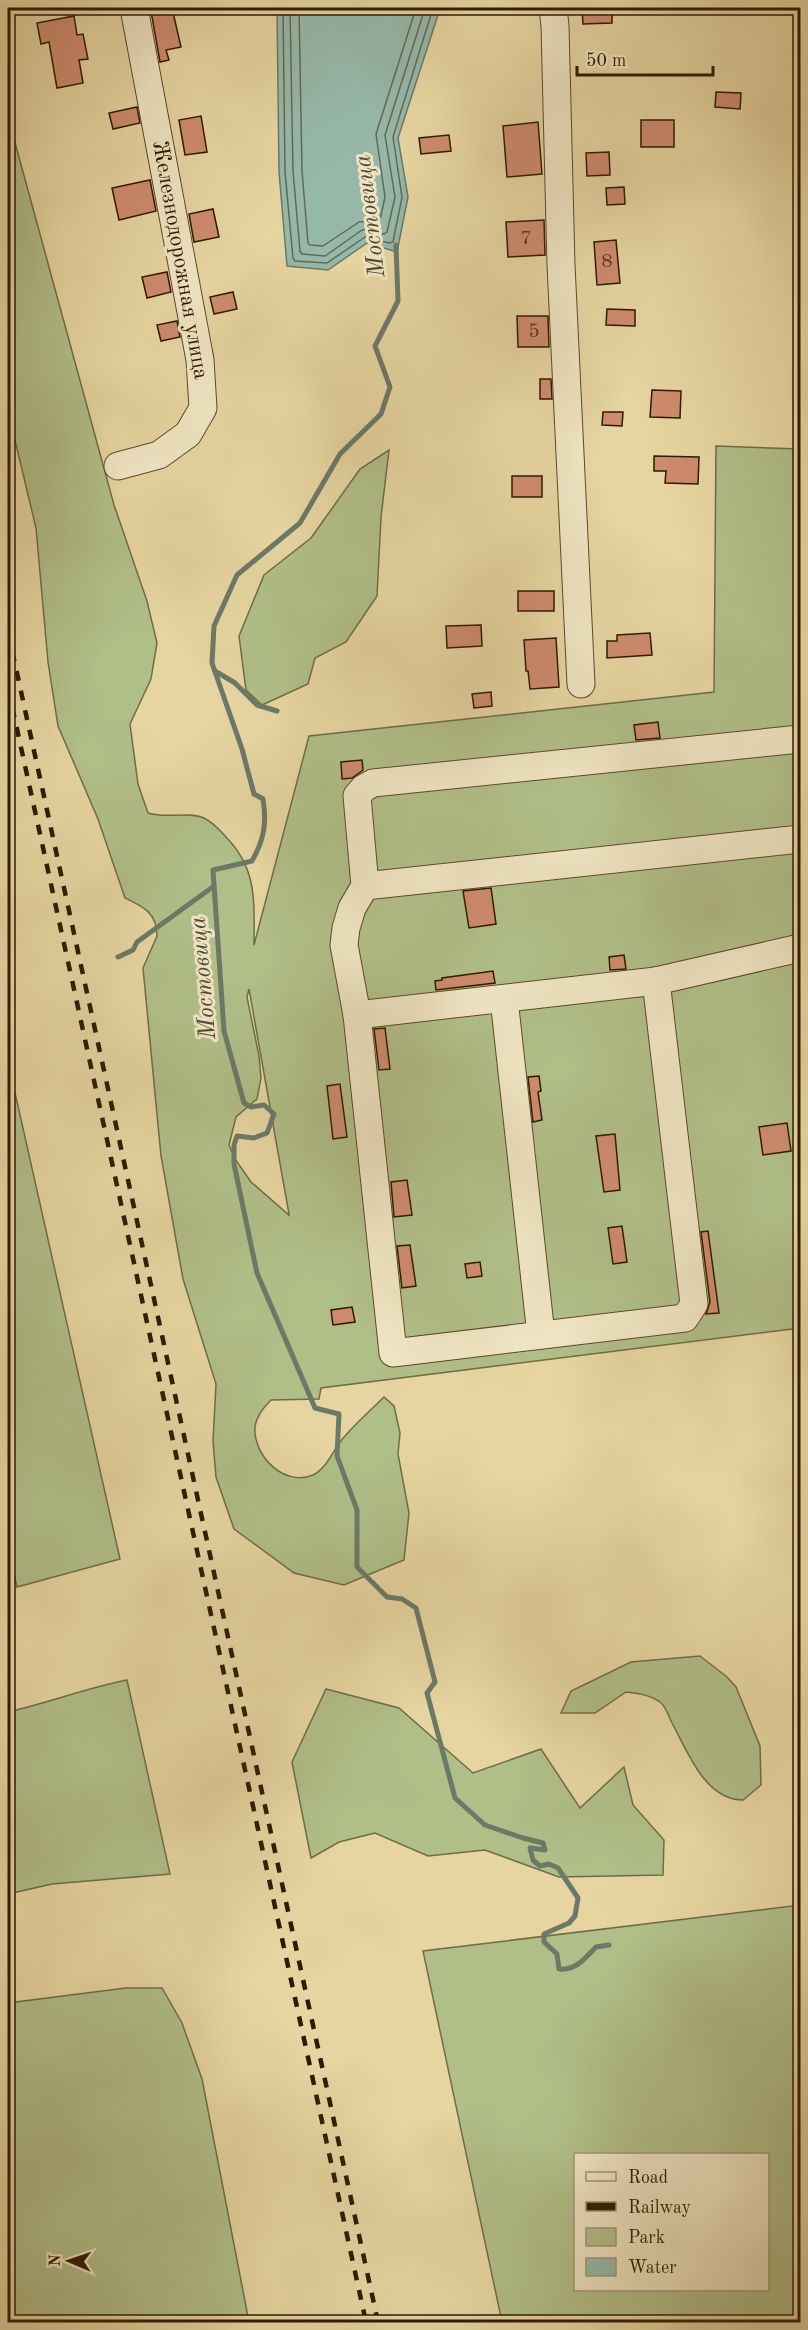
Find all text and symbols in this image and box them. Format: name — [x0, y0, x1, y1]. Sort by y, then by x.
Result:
scale bar — [577, 39, 714, 77]
text: 50 m — [586, 52, 626, 70]
street label: Железнодорожная улица — [148, 139, 212, 381]
water label: Мостовица — [352, 153, 391, 280]
house number: 7 — [520, 229, 532, 249]
house number: 8 — [601, 252, 613, 272]
house number: 5 — [528, 322, 540, 342]
water label: Мостовица — [187, 915, 221, 1042]
legend — [574, 2153, 769, 2291]
text: Road — [628, 2169, 668, 2187]
text: Railway — [628, 2199, 691, 2217]
text: Park — [628, 2229, 665, 2247]
north arrow — [39, 2231, 99, 2291]
text: N — [48, 2253, 64, 2267]
text: Water — [628, 2259, 677, 2277]

